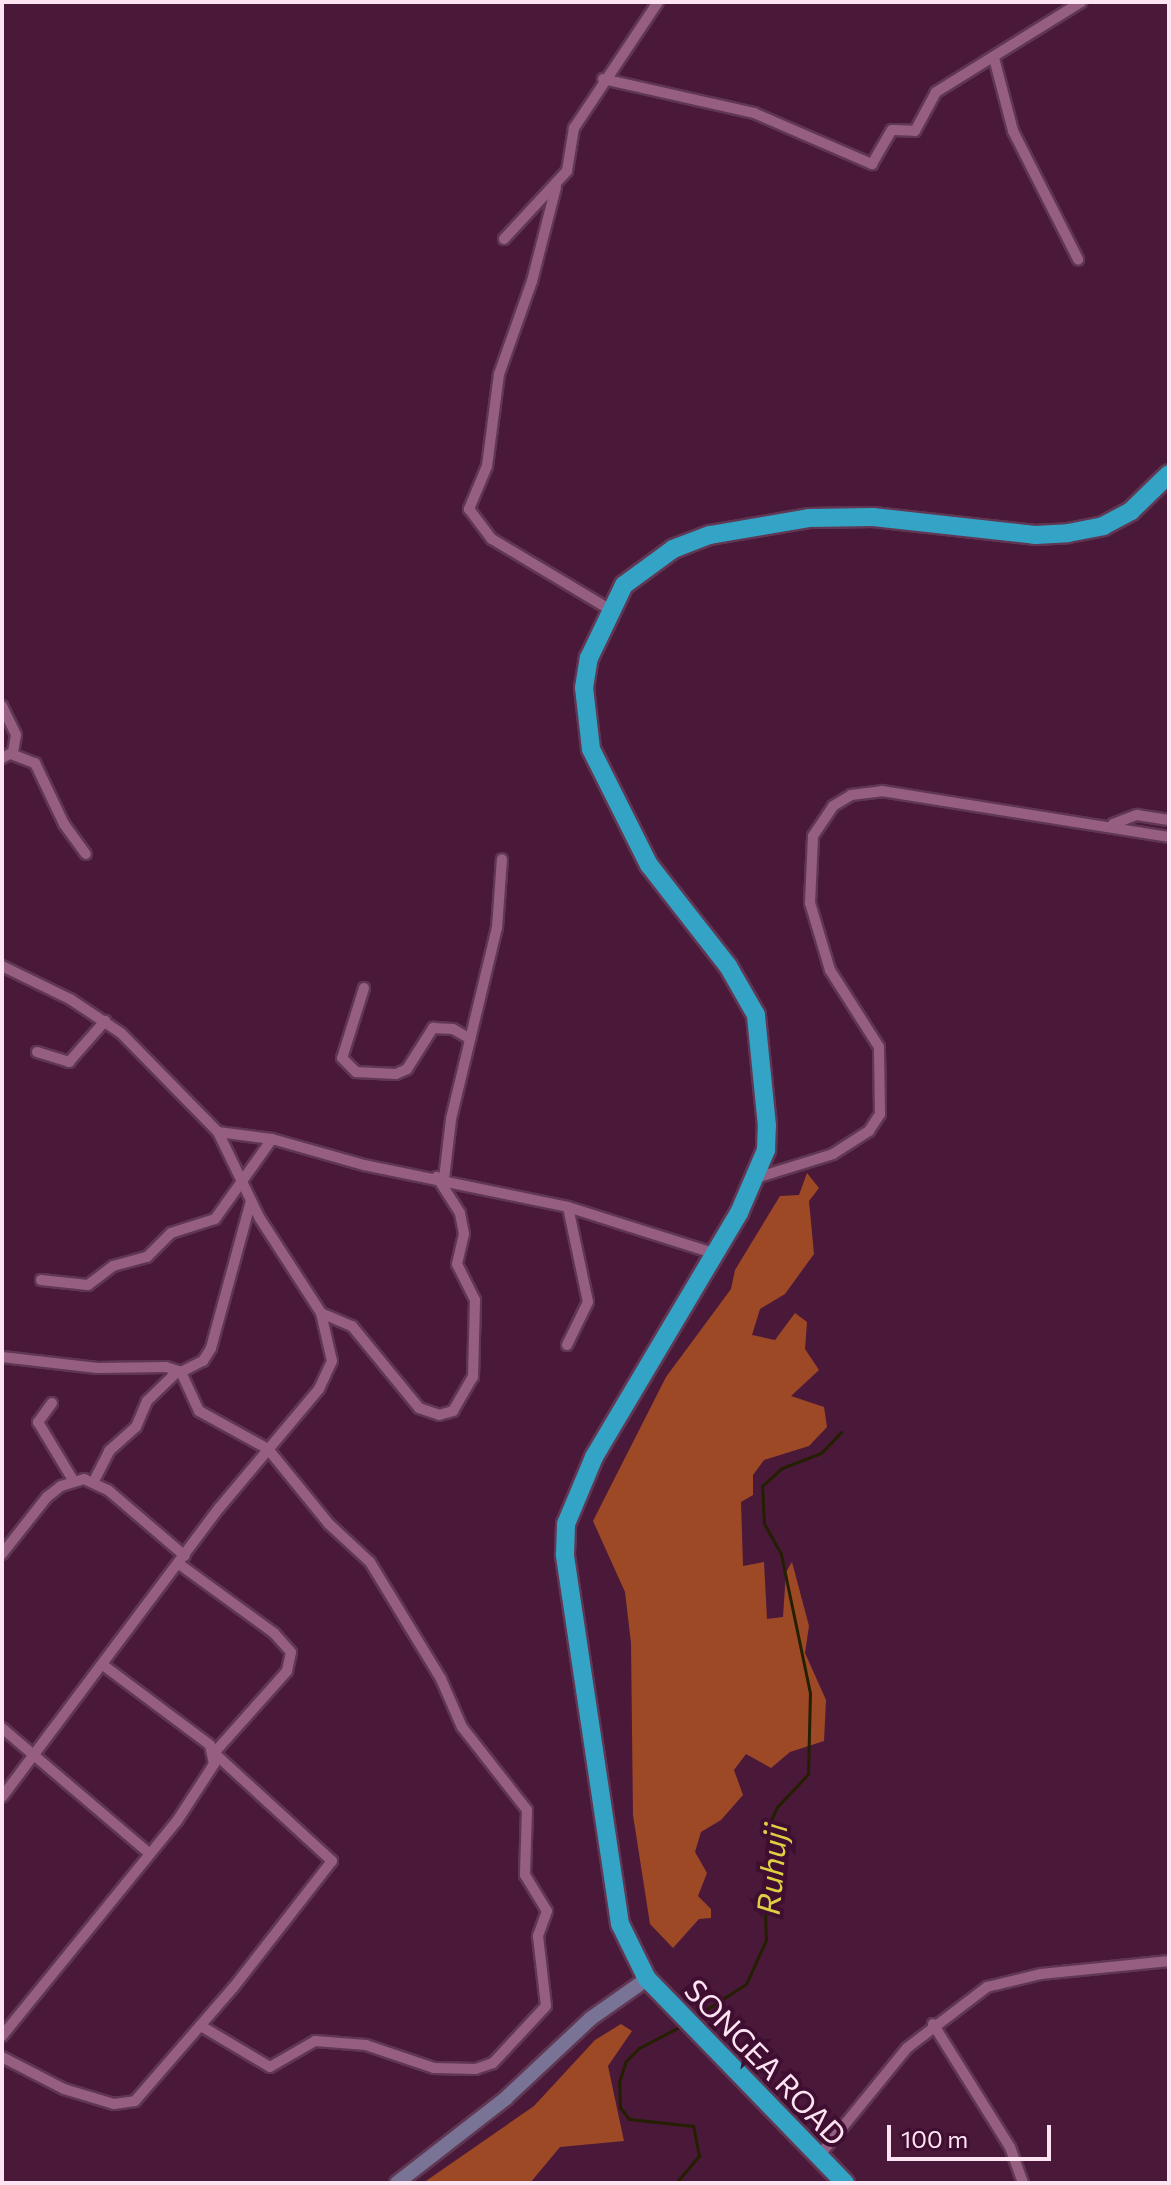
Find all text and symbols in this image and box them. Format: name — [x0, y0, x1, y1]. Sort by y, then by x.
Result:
water label: Ruhuji — [748, 1822, 794, 1916]
street label: SONGEA ROAD — [678, 1971, 854, 2153]
scale bar — [891, 2109, 1055, 2159]
text: 100 m — [901, 2124, 968, 2153]

